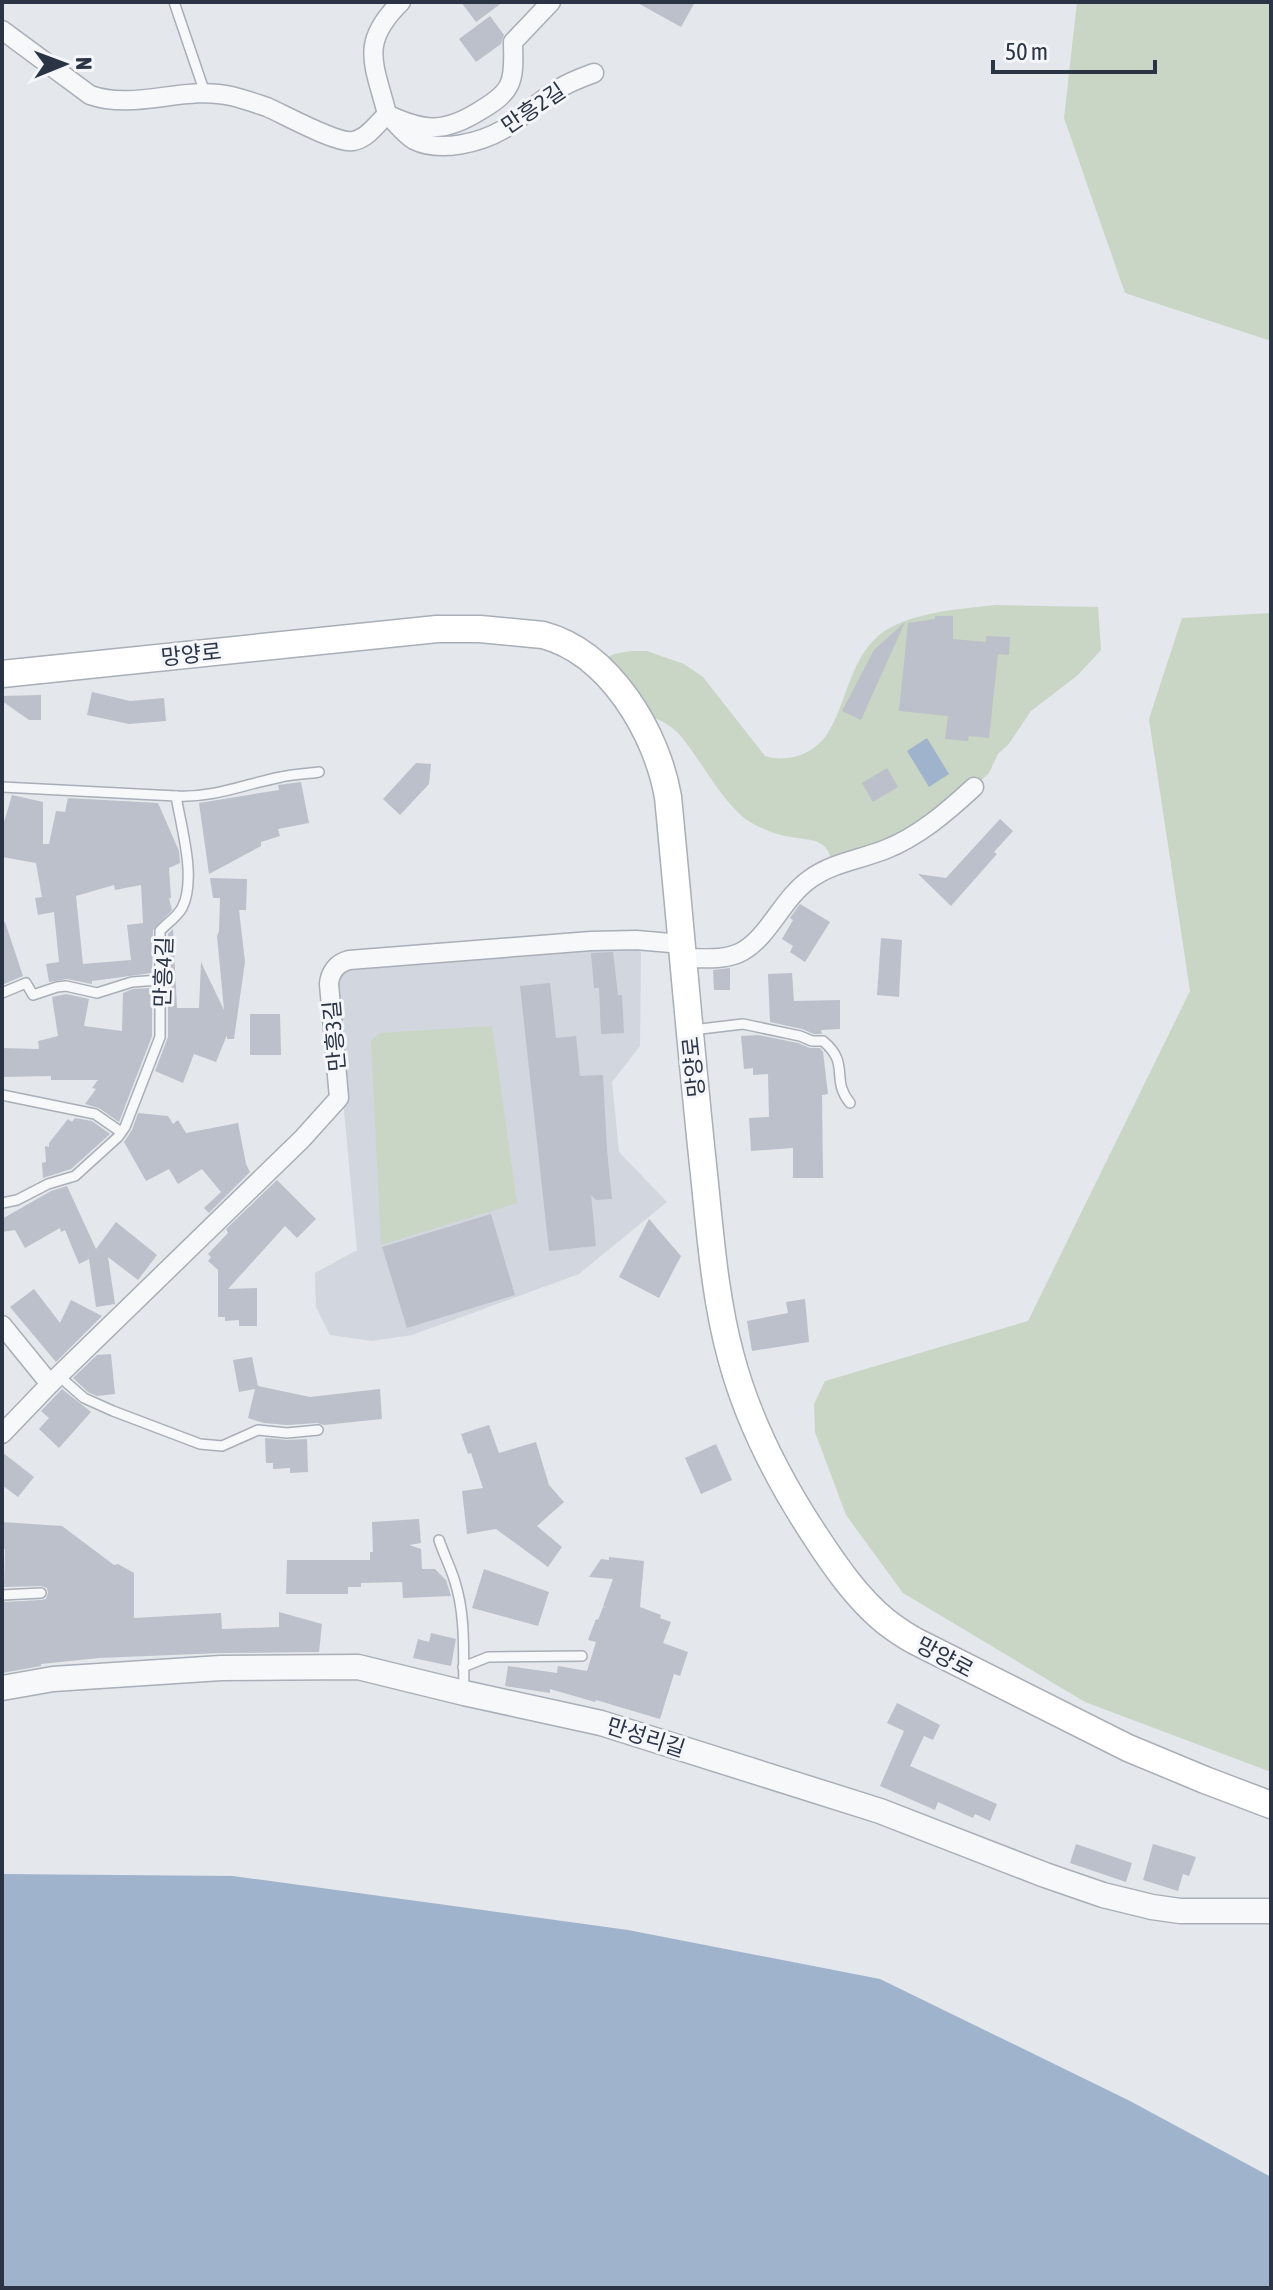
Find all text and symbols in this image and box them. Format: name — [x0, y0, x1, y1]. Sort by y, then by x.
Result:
north arrow — [24, 24, 104, 104]
scale bar — [993, 24, 1155, 74]
text: 50 m — [1005, 38, 1048, 65]
text: N — [71, 57, 97, 70]
street label: 만흥2길 — [496, 77, 570, 139]
street label: 망양로 — [159, 638, 223, 670]
street label: 만흥4길 — [149, 936, 177, 1008]
street label: 만흥3길 — [318, 999, 350, 1073]
street label: 망양로 — [677, 1035, 709, 1099]
street label: 망양로 — [912, 1631, 978, 1683]
street label: 만성리길 — [603, 1712, 689, 1762]

